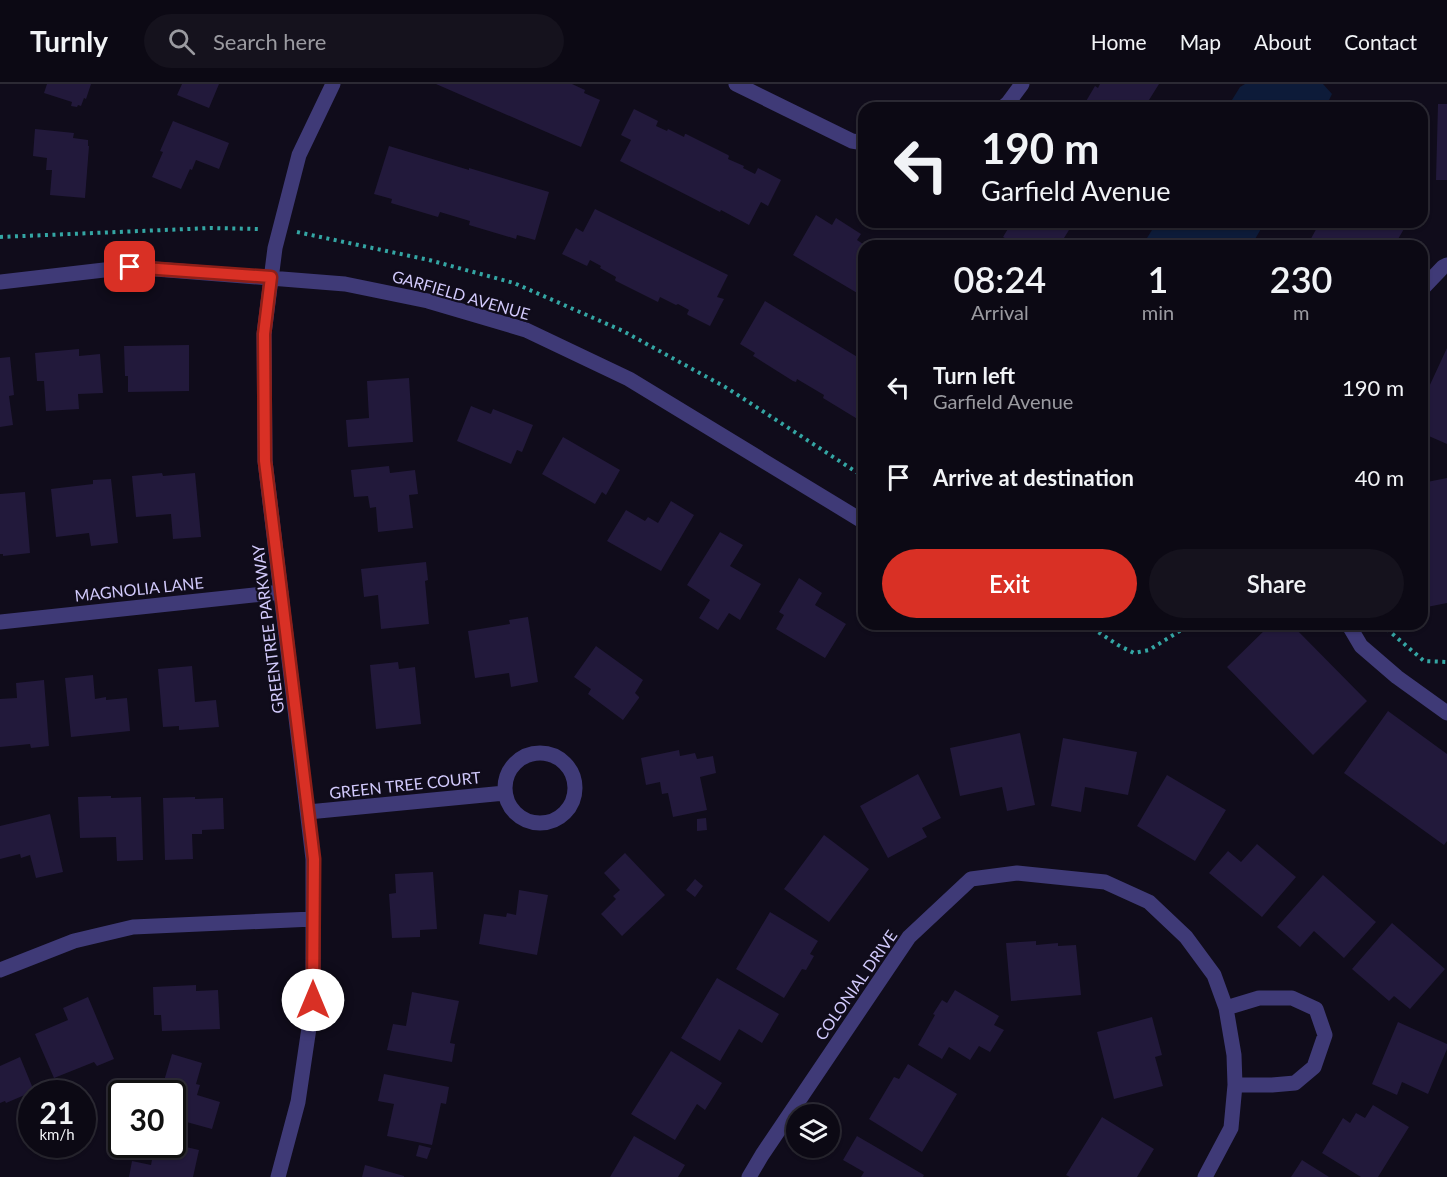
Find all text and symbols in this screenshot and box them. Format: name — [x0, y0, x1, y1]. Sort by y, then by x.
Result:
search box — [144, 14, 564, 68]
text: Turnly — [30, 24, 108, 58]
icon: search — [165, 25, 198, 58]
text: Search here — [213, 28, 326, 55]
text: Home — [1091, 29, 1147, 54]
text: Map — [1180, 29, 1221, 54]
text: About — [1254, 29, 1311, 54]
text: Contact — [1344, 29, 1417, 54]
text: 190 m — [981, 123, 1099, 173]
icon: left — [882, 126, 960, 204]
text: Garfield Avenue — [981, 174, 1171, 207]
pin — [104, 241, 155, 292]
icon: arrive — [113, 250, 146, 283]
text: 08:24 — [954, 257, 1046, 301]
text: 1 — [1148, 257, 1168, 301]
text: 230 — [1270, 257, 1332, 301]
street label: GARFIELD AVENUE — [390, 266, 532, 323]
text: Arrival — [971, 300, 1029, 324]
text: min — [1142, 300, 1174, 324]
text: m — [1293, 300, 1309, 324]
text: Turn left — [933, 362, 1015, 389]
icon: left — [882, 371, 915, 404]
text: 190 m — [1342, 374, 1404, 401]
text: Garfield Avenue — [933, 389, 1073, 413]
icon: arrive — [882, 461, 915, 494]
text: Arrive at destination — [933, 464, 1134, 491]
text: 40 m — [1355, 464, 1404, 491]
street label: GREENTREE PARKWAY — [248, 543, 287, 715]
button: Exit — [882, 549, 1137, 618]
button: Share — [1149, 549, 1404, 618]
street label: MAGNOLIA LANE — [73, 572, 204, 605]
street label: GREEN TREE COURT — [328, 767, 482, 802]
street label: COLONIAL DRIVE — [811, 926, 901, 1043]
position arrow — [281, 968, 345, 1032]
speed limit sign: 30 — [108, 1080, 186, 1158]
text: 21 — [40, 1094, 74, 1130]
map controls — [786, 1104, 840, 1158]
button: layers — [786, 1104, 840, 1158]
text: km/h — [39, 1125, 75, 1143]

